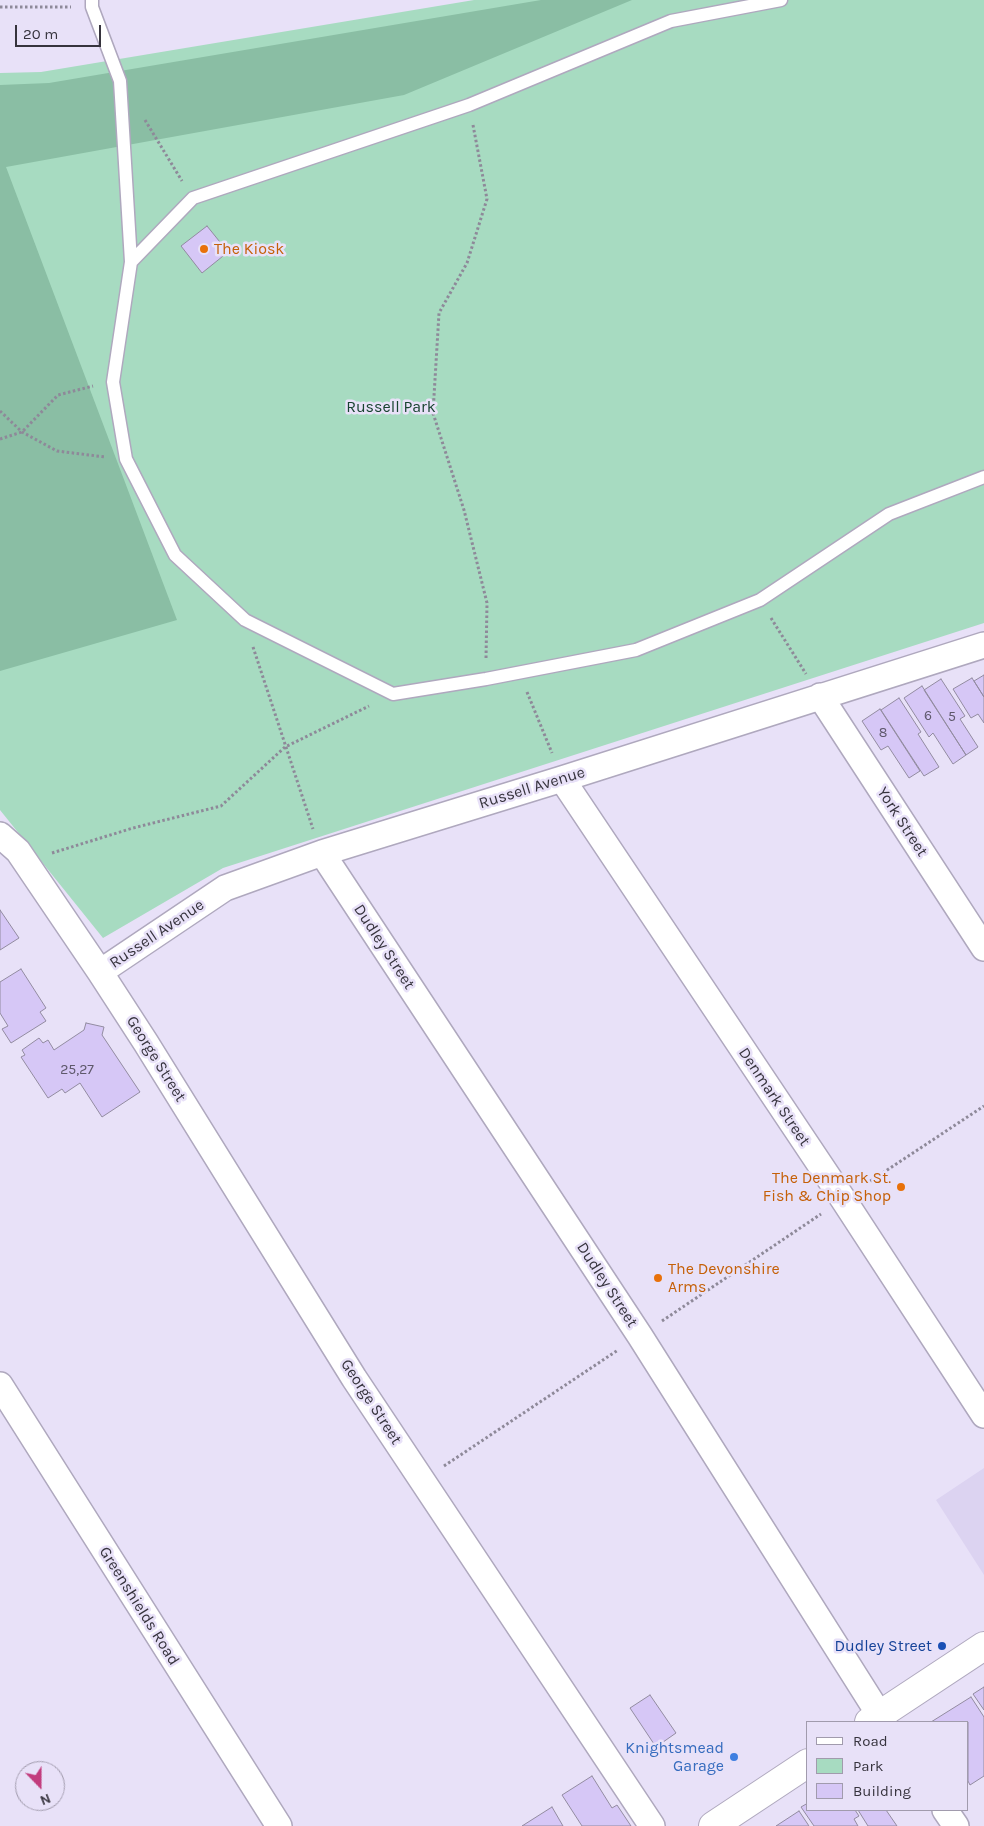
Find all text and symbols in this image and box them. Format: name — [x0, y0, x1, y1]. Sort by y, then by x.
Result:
scale bar — [18, 15, 104, 47]
text: 20 m — [23, 25, 58, 43]
place label: The Kiosk — [214, 239, 284, 259]
marker: The Kiosk — [198, 243, 210, 255]
park label: Russell Park — [346, 397, 436, 417]
house number: 6 — [924, 708, 932, 724]
house number: 5 — [948, 709, 956, 725]
house number: 8 — [879, 725, 887, 741]
street label: Russell Avenue — [477, 763, 587, 813]
street label: York Street — [872, 784, 932, 860]
street label: Russell Avenue — [106, 895, 208, 973]
street label: Dudley Street — [349, 901, 419, 993]
street label: George Street — [122, 1012, 190, 1106]
street label: Denmark Street — [734, 1044, 814, 1150]
house number: 25,27 — [60, 1062, 94, 1078]
place label: The Denmark St. Fish & Chip Shop — [763, 1168, 891, 1206]
marker: The Denmark St. Fish & Chip Shop — [895, 1181, 907, 1193]
street label: Dudley Street — [572, 1239, 642, 1331]
place label: The Devonshire Arms — [668, 1259, 780, 1297]
marker: The Devonshire Arms — [652, 1272, 664, 1284]
street label: George Street — [336, 1356, 406, 1448]
street label: Greenshields Road — [95, 1543, 183, 1669]
place label: Dudley Street — [834, 1636, 932, 1656]
marker: Dudley Street — [936, 1640, 948, 1652]
legend — [806, 1721, 969, 1811]
text: Road — [853, 1732, 888, 1750]
place label: Knightsmead Garage — [625, 1738, 724, 1776]
marker: Knightsmead Garage — [728, 1751, 740, 1763]
text: Park — [853, 1757, 883, 1775]
north arrow — [15, 1761, 65, 1811]
text: Building — [853, 1782, 911, 1800]
text: N — [38, 1790, 53, 1809]

